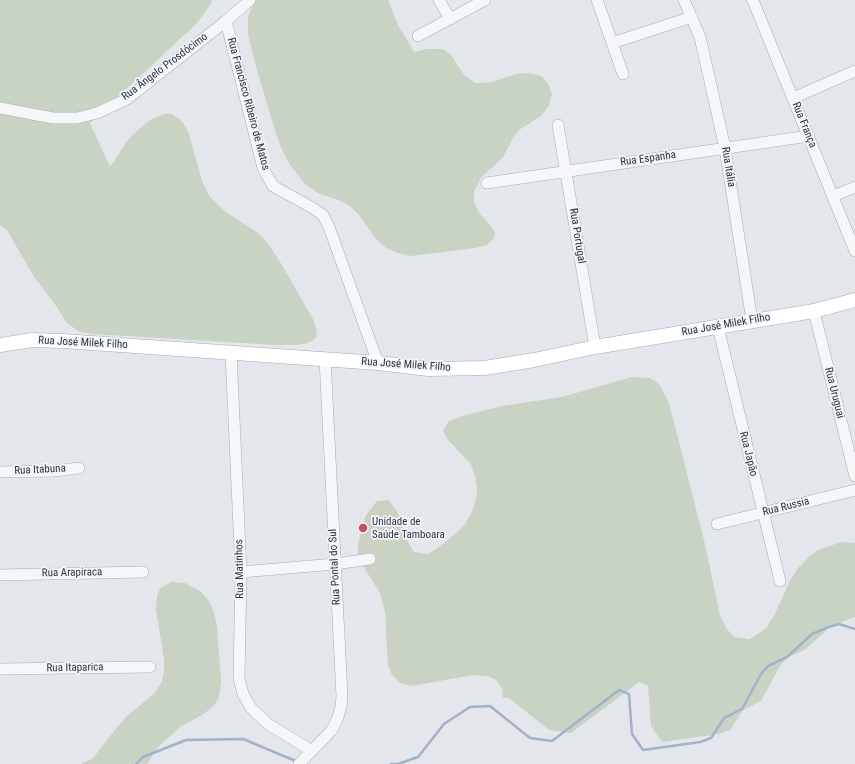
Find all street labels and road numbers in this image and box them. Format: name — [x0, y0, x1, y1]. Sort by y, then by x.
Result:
street label: Rua Ângelo Prosdócimo — [119, 30, 211, 104]
street label: Rua Francisco Ribeiro de Matos — [224, 36, 272, 172]
street label: Rua França — [789, 100, 819, 150]
street label: Rua Itália — [718, 146, 738, 188]
street label: Rua Espanha — [619, 149, 677, 169]
street label: Rua Portugal — [566, 207, 588, 265]
street label: Rua José Milek Filho — [681, 311, 771, 339]
street label: Rua José Milek Filho — [38, 334, 128, 352]
street label: Rua José Milek Filho — [361, 355, 451, 375]
street label: Rua Uruguai — [821, 366, 847, 420]
street label: Rua Japão — [736, 430, 760, 478]
street label: Rua Itabuna — [14, 462, 66, 478]
street label: Rua Russia — [761, 495, 811, 519]
street label: Rua Pontal do Sul — [326, 528, 344, 606]
street label: Rua Matinhos — [233, 539, 247, 599]
street label: Rua Arapiraca — [42, 566, 102, 580]
street label: Rua Itaparica — [46, 661, 104, 675]

